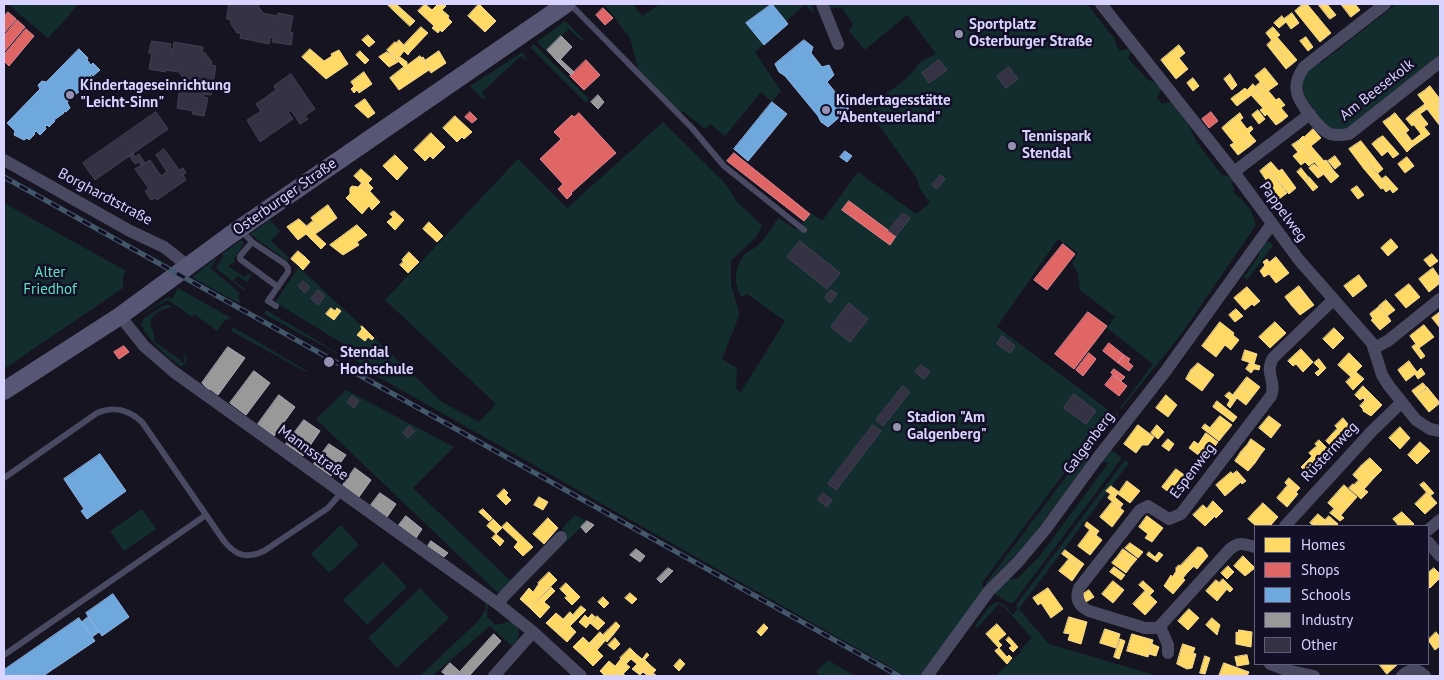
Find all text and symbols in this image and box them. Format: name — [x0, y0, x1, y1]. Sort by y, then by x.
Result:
place label: Sportplatz Osterburger Straße — [969, 16, 1092, 51]
marker: Sportplatz Osterburger Straße — [953, 28, 965, 40]
street label: Am Beesekolk — [1336, 55, 1418, 125]
place label: Kindertageseinrichtung "Leicht-Sinn" — [80, 77, 231, 112]
marker: Kindertageseinrichtung "Leicht-Sinn" — [64, 89, 76, 101]
place label: Kindertagesstätte "Abenteuerland" — [836, 92, 951, 127]
marker: Kindertagesstätte "Abenteuerland" — [820, 104, 832, 116]
place label: Tennispark Stendal — [1022, 128, 1091, 163]
marker: Tennispark Stendal — [1006, 140, 1018, 152]
street label: Osterburger Straße — [230, 155, 340, 239]
street label: Borghardtstraße — [55, 165, 155, 229]
street label: Pappelweg — [1255, 178, 1311, 246]
park label: Alter Friedhof — [23, 264, 77, 299]
place label: Stendal Hochschule — [340, 344, 414, 379]
marker: Stendal Hochschule — [322, 355, 336, 369]
street label: Galgenberg — [1060, 408, 1118, 478]
place label: Stadion "Am Galgenberg" — [907, 409, 987, 444]
street label: Rüsternweg — [1298, 418, 1362, 486]
street label: Mannsstraße — [274, 421, 352, 485]
marker: Stadion "Am Galgenberg" — [891, 421, 903, 433]
street label: Espenweg — [1166, 440, 1220, 502]
legend — [1254, 525, 1429, 665]
text: Homes — [1301, 535, 1345, 554]
text: Shops — [1301, 560, 1340, 579]
text: Schools — [1301, 585, 1351, 604]
text: Industry — [1301, 610, 1353, 629]
text: Other — [1301, 635, 1337, 654]

